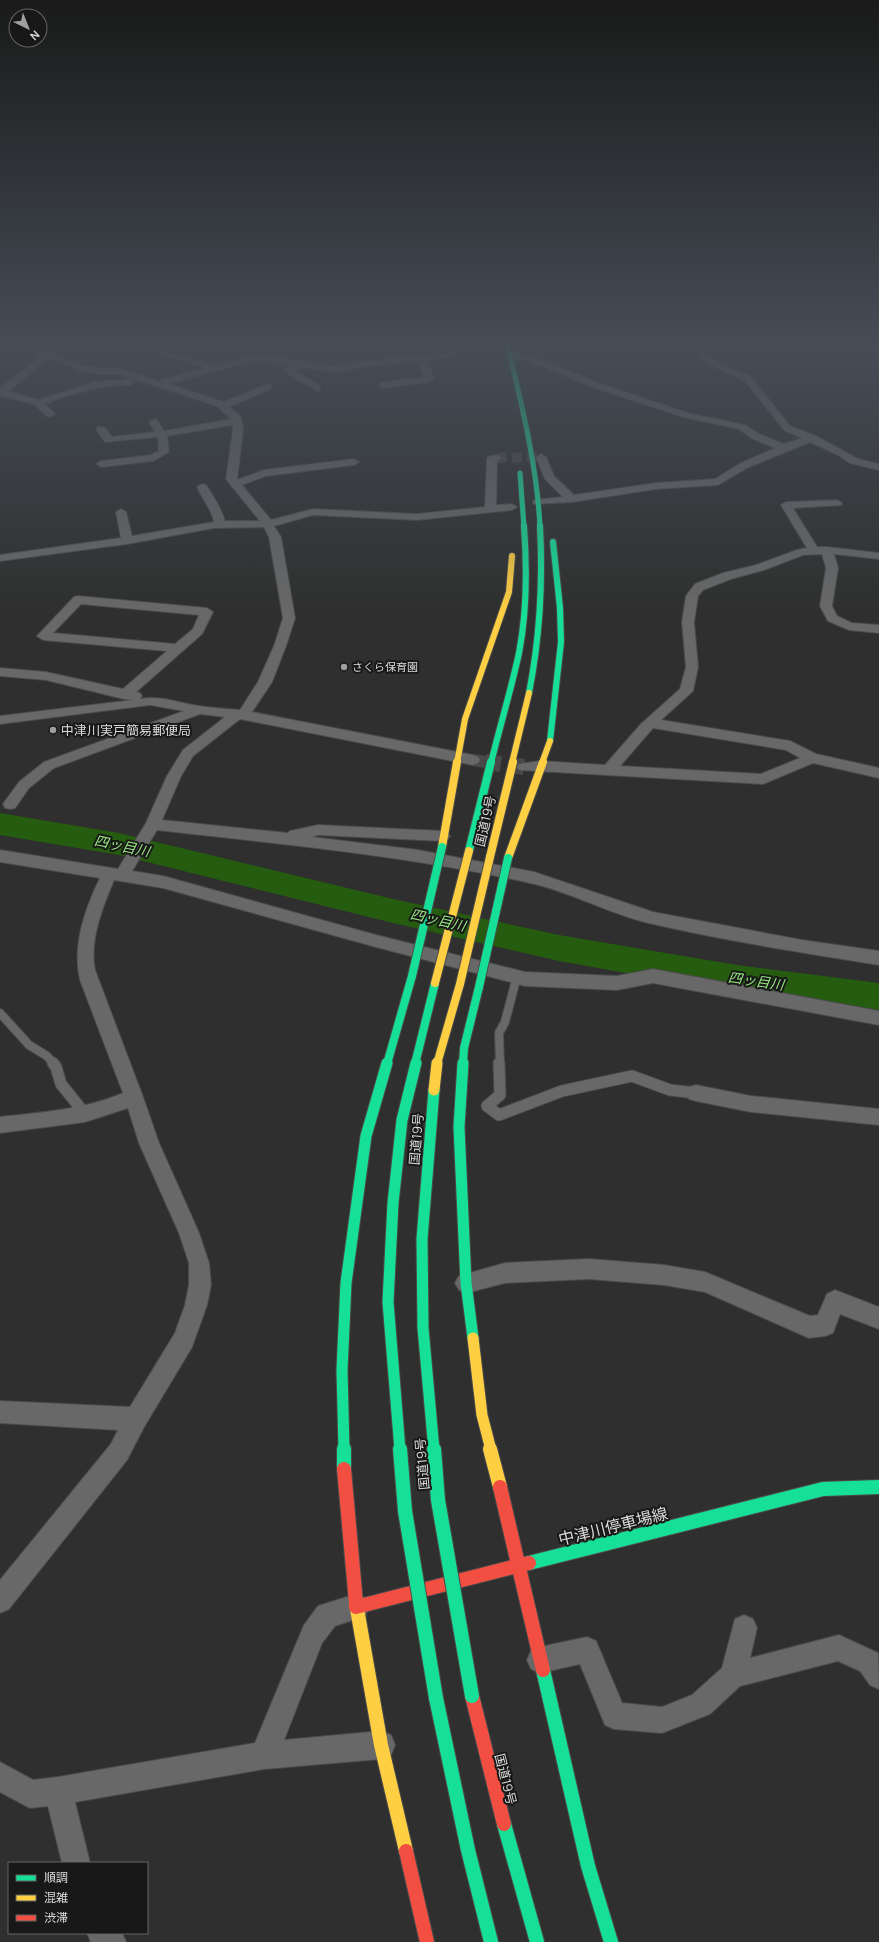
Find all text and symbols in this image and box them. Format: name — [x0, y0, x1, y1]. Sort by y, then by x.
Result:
north arrow — [8, 8, 48, 48]
text: N — [27, 27, 43, 44]
place label: さくら保育園 — [352, 659, 418, 674]
marker: さくら保育園 — [339, 662, 349, 672]
place label: 中津川実戸簡易郵便局 — [61, 721, 191, 739]
marker: 中津川実戸簡易郵便局 — [48, 725, 58, 735]
street label: 国道19号 — [470, 794, 500, 848]
water label: 四ッ目川 — [93, 830, 153, 861]
water label: 四ッ目川 — [409, 904, 469, 936]
water label: 四ッ目川 — [727, 967, 787, 994]
street label: 国道19号 — [405, 1112, 427, 1166]
street label: 国道19号 — [411, 1437, 433, 1491]
street label: 中津川停車場線 — [556, 1502, 670, 1550]
street label: 国道19号 — [491, 1752, 521, 1806]
legend — [8, 1862, 148, 1934]
text: 順調 — [44, 1869, 68, 1886]
text: 混雑 — [44, 1889, 68, 1906]
text: 渋滞 — [44, 1909, 68, 1926]

